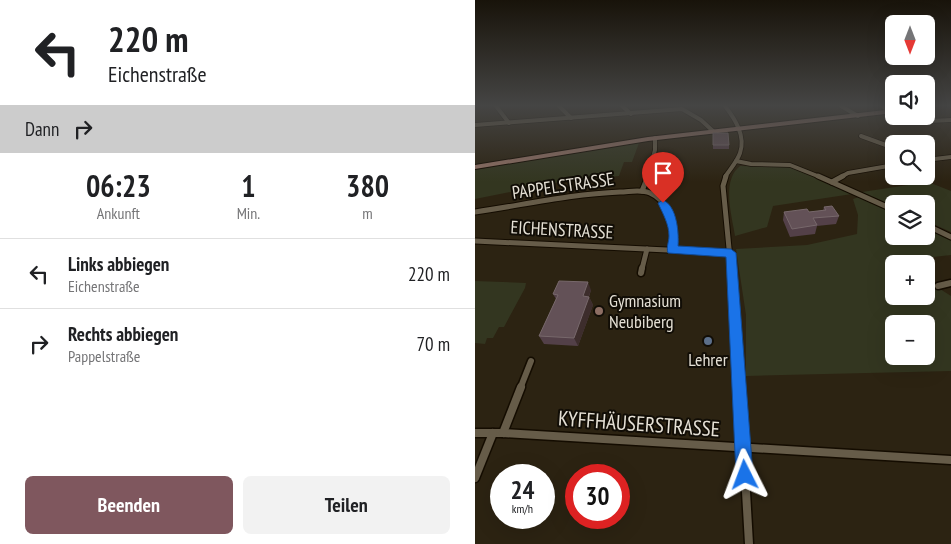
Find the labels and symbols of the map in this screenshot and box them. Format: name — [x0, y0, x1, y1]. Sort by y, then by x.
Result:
north arrow — [885, 15, 935, 65]
pin — [642, 152, 684, 203]
street label: PAPPELSTRASSE — [510, 167, 615, 204]
street label: EICHENSTRASSE — [510, 215, 614, 244]
place label: Gymnasium Neubiberg — [609, 289, 681, 333]
marker: Gymnasium Neubiberg — [593, 305, 605, 317]
marker: Lehrer — [702, 335, 714, 347]
place label: Lehrer — [688, 348, 728, 371]
street label: KYFFHÄUSERSTRASSE — [557, 404, 721, 443]
position arrow — [718, 448, 770, 500]
speed limit sign: 30 — [565, 464, 630, 529]

